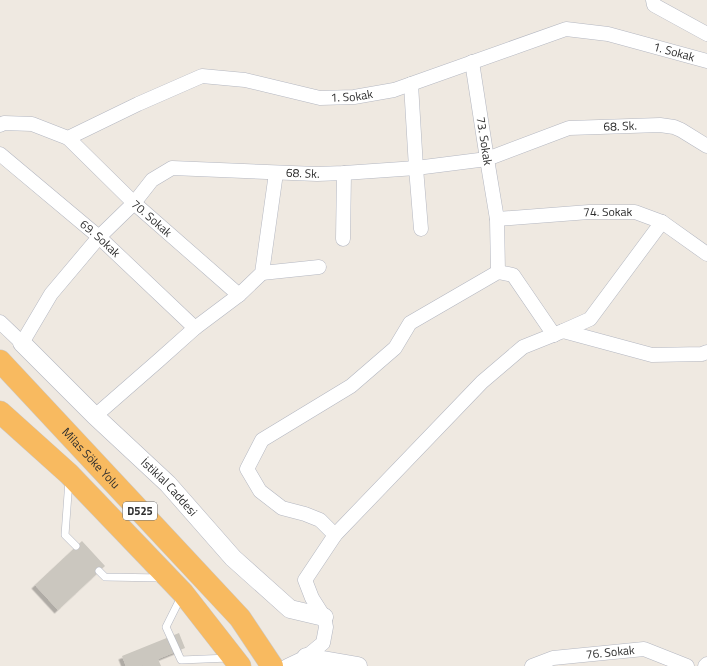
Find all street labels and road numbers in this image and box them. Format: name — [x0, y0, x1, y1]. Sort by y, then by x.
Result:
street label: 1. Sokak — [651, 37, 697, 66]
street label: 1. Sokak — [330, 84, 375, 107]
street label: 73. Sokak — [472, 115, 498, 167]
street label: 68. Sk. — [603, 116, 637, 136]
street label: 68. Sk. — [286, 163, 320, 183]
street label: 70. Sokak — [127, 195, 177, 241]
street label: 74. Sokak — [582, 202, 633, 221]
street label: 69. Sokak — [76, 215, 125, 262]
street label: Milas Söke Yolu — [58, 423, 125, 493]
street label: İstiklal Caddesi — [137, 453, 202, 520]
road number: D525 — [123, 502, 157, 520]
street label: 76. Sokak — [585, 640, 636, 664]

